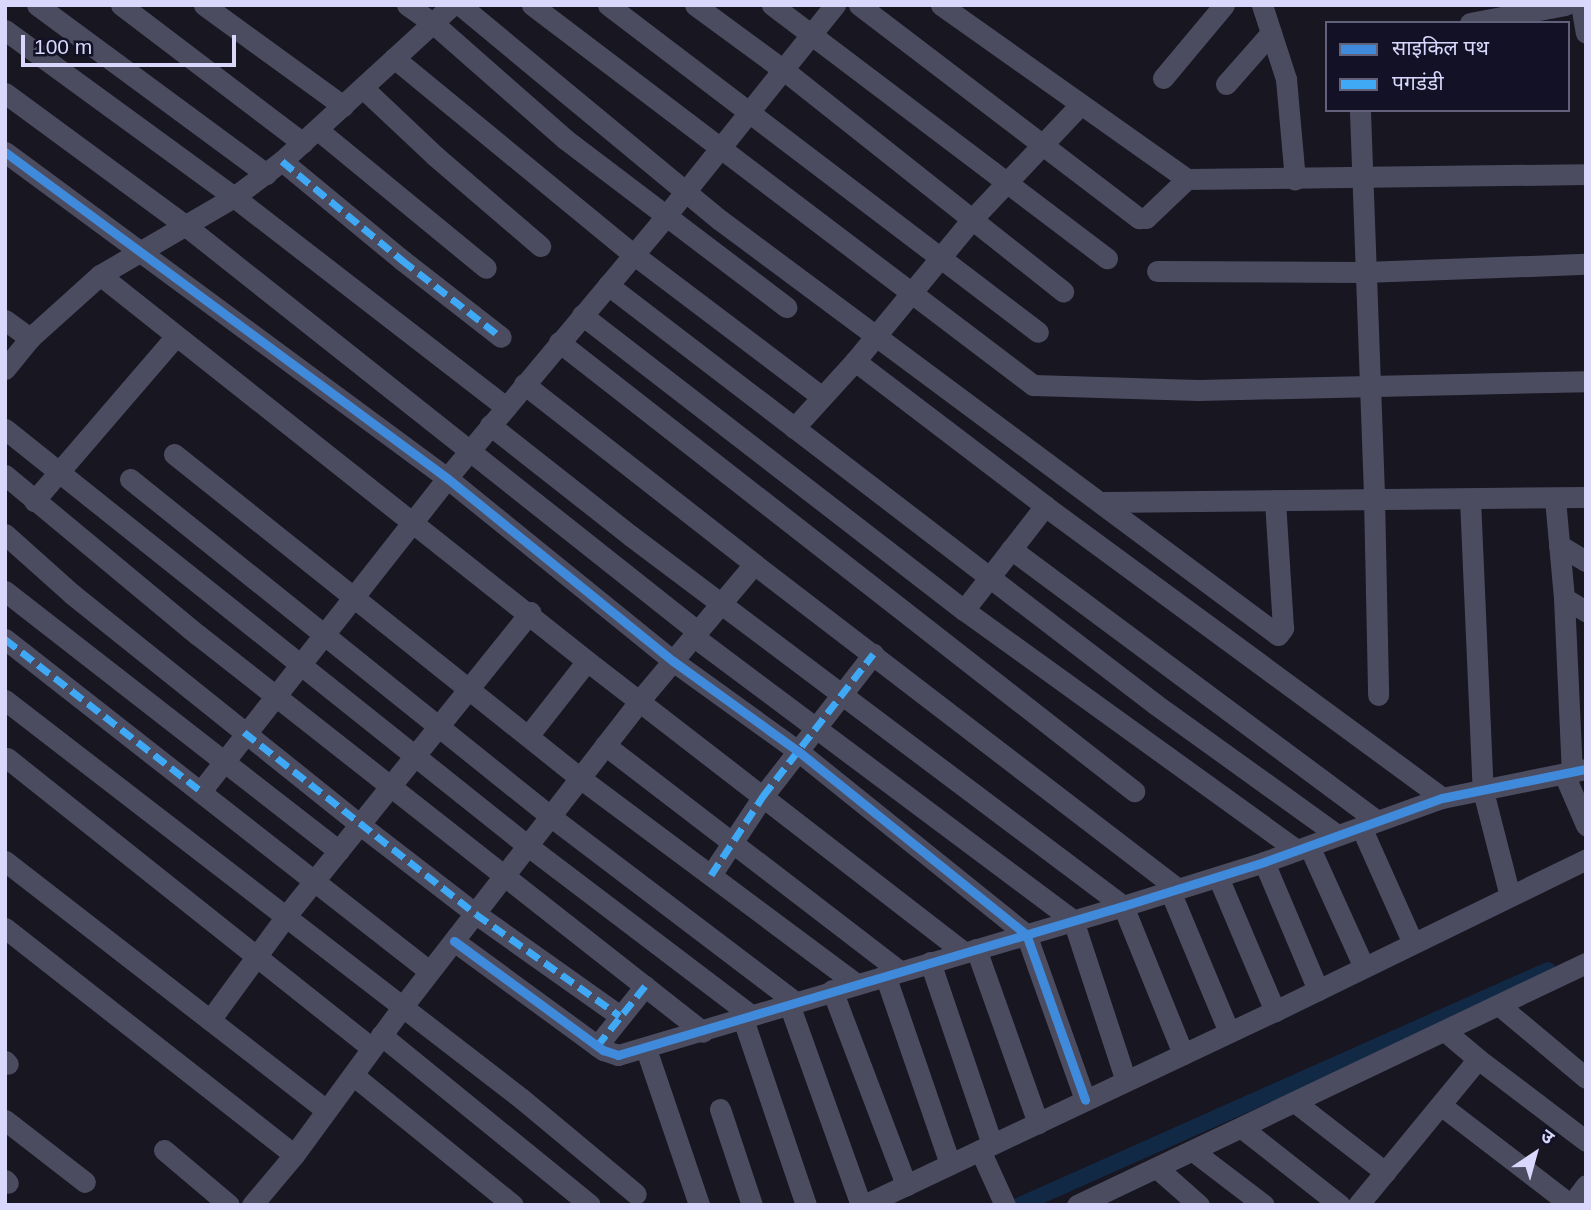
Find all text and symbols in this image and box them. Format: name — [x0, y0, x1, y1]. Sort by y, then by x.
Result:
scale bar — [24, 21, 240, 65]
legend — [1325, 21, 1570, 112]
text: 100 m — [34, 35, 92, 58]
text: साइकिल पथ — [1392, 36, 1489, 59]
text: पगडंडी — [1392, 71, 1444, 94]
north arrow — [1500, 1119, 1570, 1189]
text: उ — [1537, 1125, 1558, 1148]

